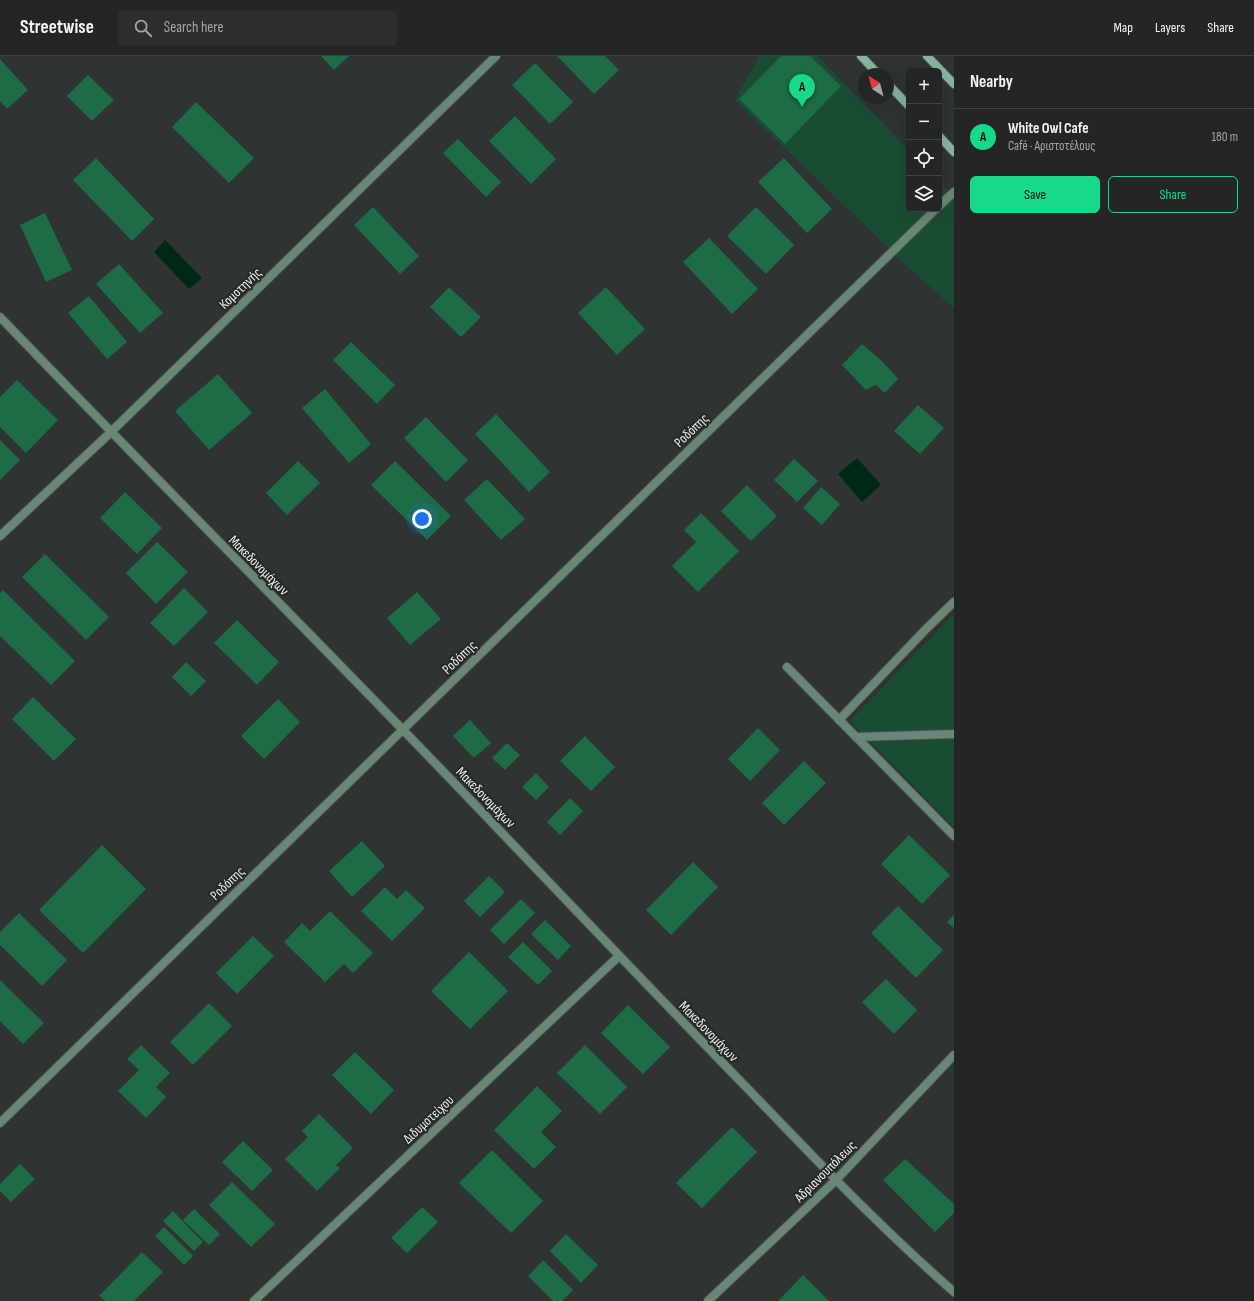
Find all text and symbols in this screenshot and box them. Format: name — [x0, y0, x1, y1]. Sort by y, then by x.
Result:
search box — [118, 10, 398, 46]
text: Streetwise — [20, 16, 94, 39]
icon: search — [132, 17, 154, 39]
text: Search here — [164, 18, 223, 37]
text: Map — [1113, 19, 1133, 36]
text: Layers — [1155, 19, 1185, 36]
text: Share — [1207, 19, 1234, 36]
north arrow — [858, 68, 894, 104]
map controls — [906, 68, 942, 212]
button: + — [906, 68, 942, 104]
text: Nearby — [970, 72, 1013, 92]
pin: A — [789, 74, 815, 107]
button: − — [906, 104, 942, 140]
text: White Owl Cafe — [1008, 119, 1089, 138]
text: A — [980, 129, 986, 145]
text: 180 m — [1212, 129, 1238, 145]
text: Café · Αριστοτέλους — [1008, 138, 1095, 154]
button: locate — [906, 140, 942, 176]
button: layers — [906, 176, 942, 212]
button: Save — [970, 176, 1100, 213]
button: Share — [1108, 176, 1238, 213]
street label: Κομοτηνής — [216, 264, 265, 313]
street label: Ροδόπης — [671, 410, 712, 451]
your location — [412, 509, 432, 529]
street label: Μακεδονομάχων — [225, 532, 293, 599]
street label: Ροδόπης — [439, 637, 480, 678]
street label: Μακεδονομάχων — [452, 763, 519, 832]
street label: Ροδόπης — [207, 863, 248, 904]
street label: Μακεδονομάχων — [675, 997, 742, 1066]
street label: Διδυμοτείχου — [399, 1091, 457, 1147]
street label: Αδριανουπόλεως — [790, 1137, 860, 1207]

